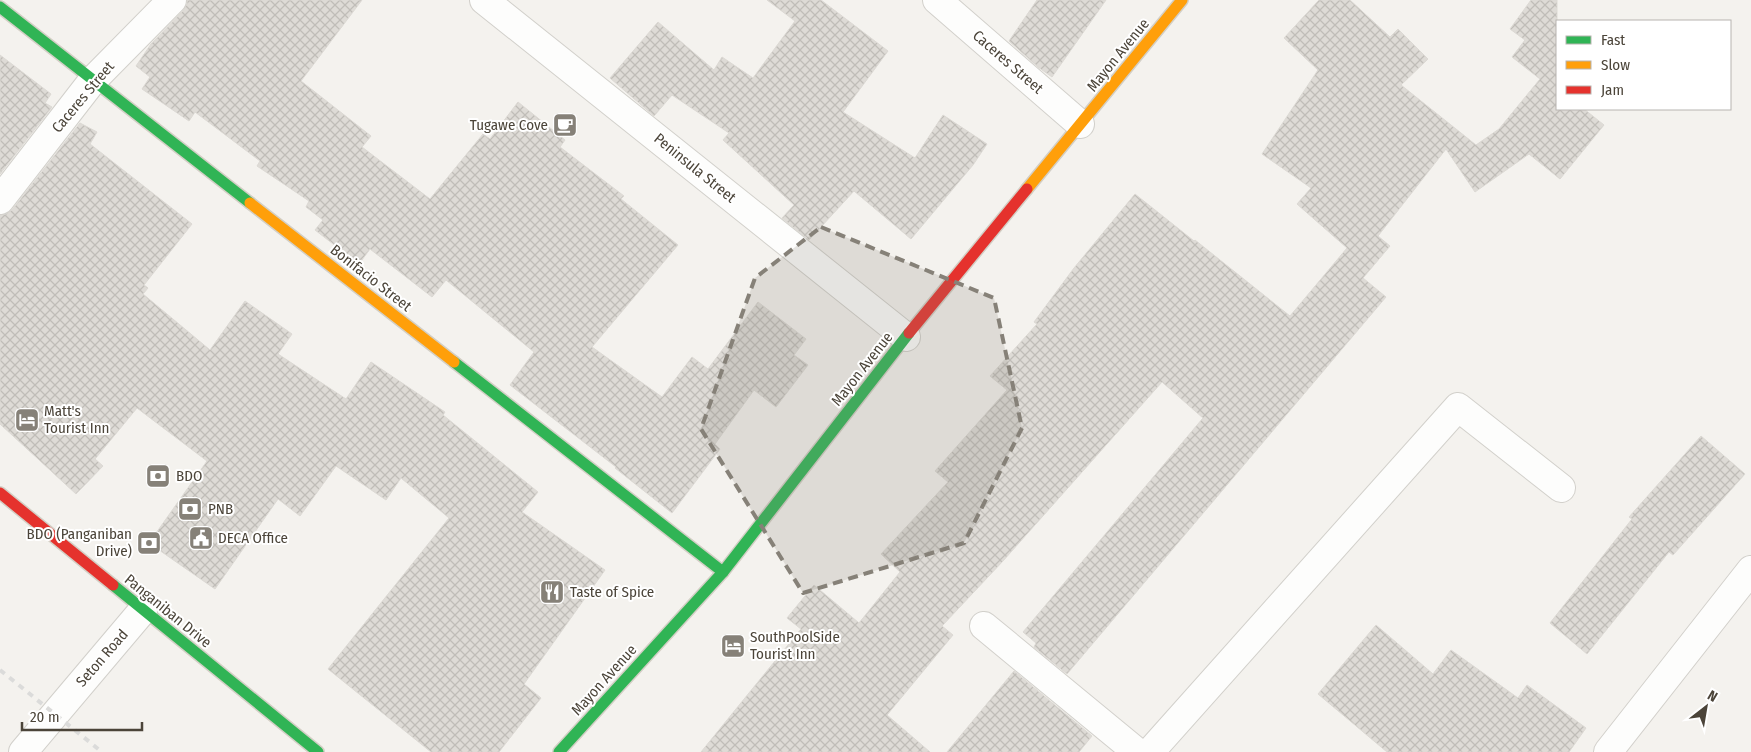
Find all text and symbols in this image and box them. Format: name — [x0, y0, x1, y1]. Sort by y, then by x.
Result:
street label: Mayon Avenue — [1083, 15, 1153, 95]
legend — [1556, 20, 1731, 110]
street label: Caceres Street — [969, 27, 1047, 98]
text: Fast — [1601, 31, 1625, 49]
text: Slow — [1601, 56, 1630, 74]
street label: Caceres Street — [48, 58, 118, 136]
text: Jam — [1601, 81, 1624, 99]
cafe icon: Tugawe Cove — [552, 112, 578, 138]
place label: Tugawe Cove — [470, 116, 548, 134]
street label: Peninsula Street — [650, 129, 740, 207]
street label: Bonifacio Street — [327, 241, 415, 315]
street label: Mayon Avenue — [828, 328, 896, 410]
place label: Matt's Tourist Inn — [44, 402, 109, 437]
hotel icon: Matt's Tourist Inn — [14, 407, 40, 433]
bank icon: BDO — [145, 463, 171, 489]
place label: BDO — [176, 467, 202, 485]
bank icon: PNB — [177, 496, 203, 522]
place label: PNB — [208, 500, 233, 518]
place label: BDO (Panganiban Drive) — [26, 525, 132, 560]
public building icon: DECA Office — [188, 525, 214, 551]
place label: DECA Office — [218, 529, 288, 547]
bank icon: BDO (Panganiban Drive) — [136, 530, 162, 556]
street label: Panganiban Drive — [121, 570, 215, 652]
restaurant icon: Taste of Spice — [539, 579, 565, 605]
place label: Taste of Spice — [570, 583, 654, 601]
street label: Seton Road — [72, 626, 132, 690]
place label: SouthPoolSide Tourist Inn — [750, 628, 840, 663]
hotel icon: SouthPoolSide Tourist Inn — [720, 633, 746, 659]
street label: Mayon Avenue — [568, 641, 640, 719]
north arrow — [1681, 682, 1731, 732]
text: N — [1704, 687, 1720, 706]
scale bar — [22, 700, 142, 732]
text: 20 m — [30, 708, 60, 726]

